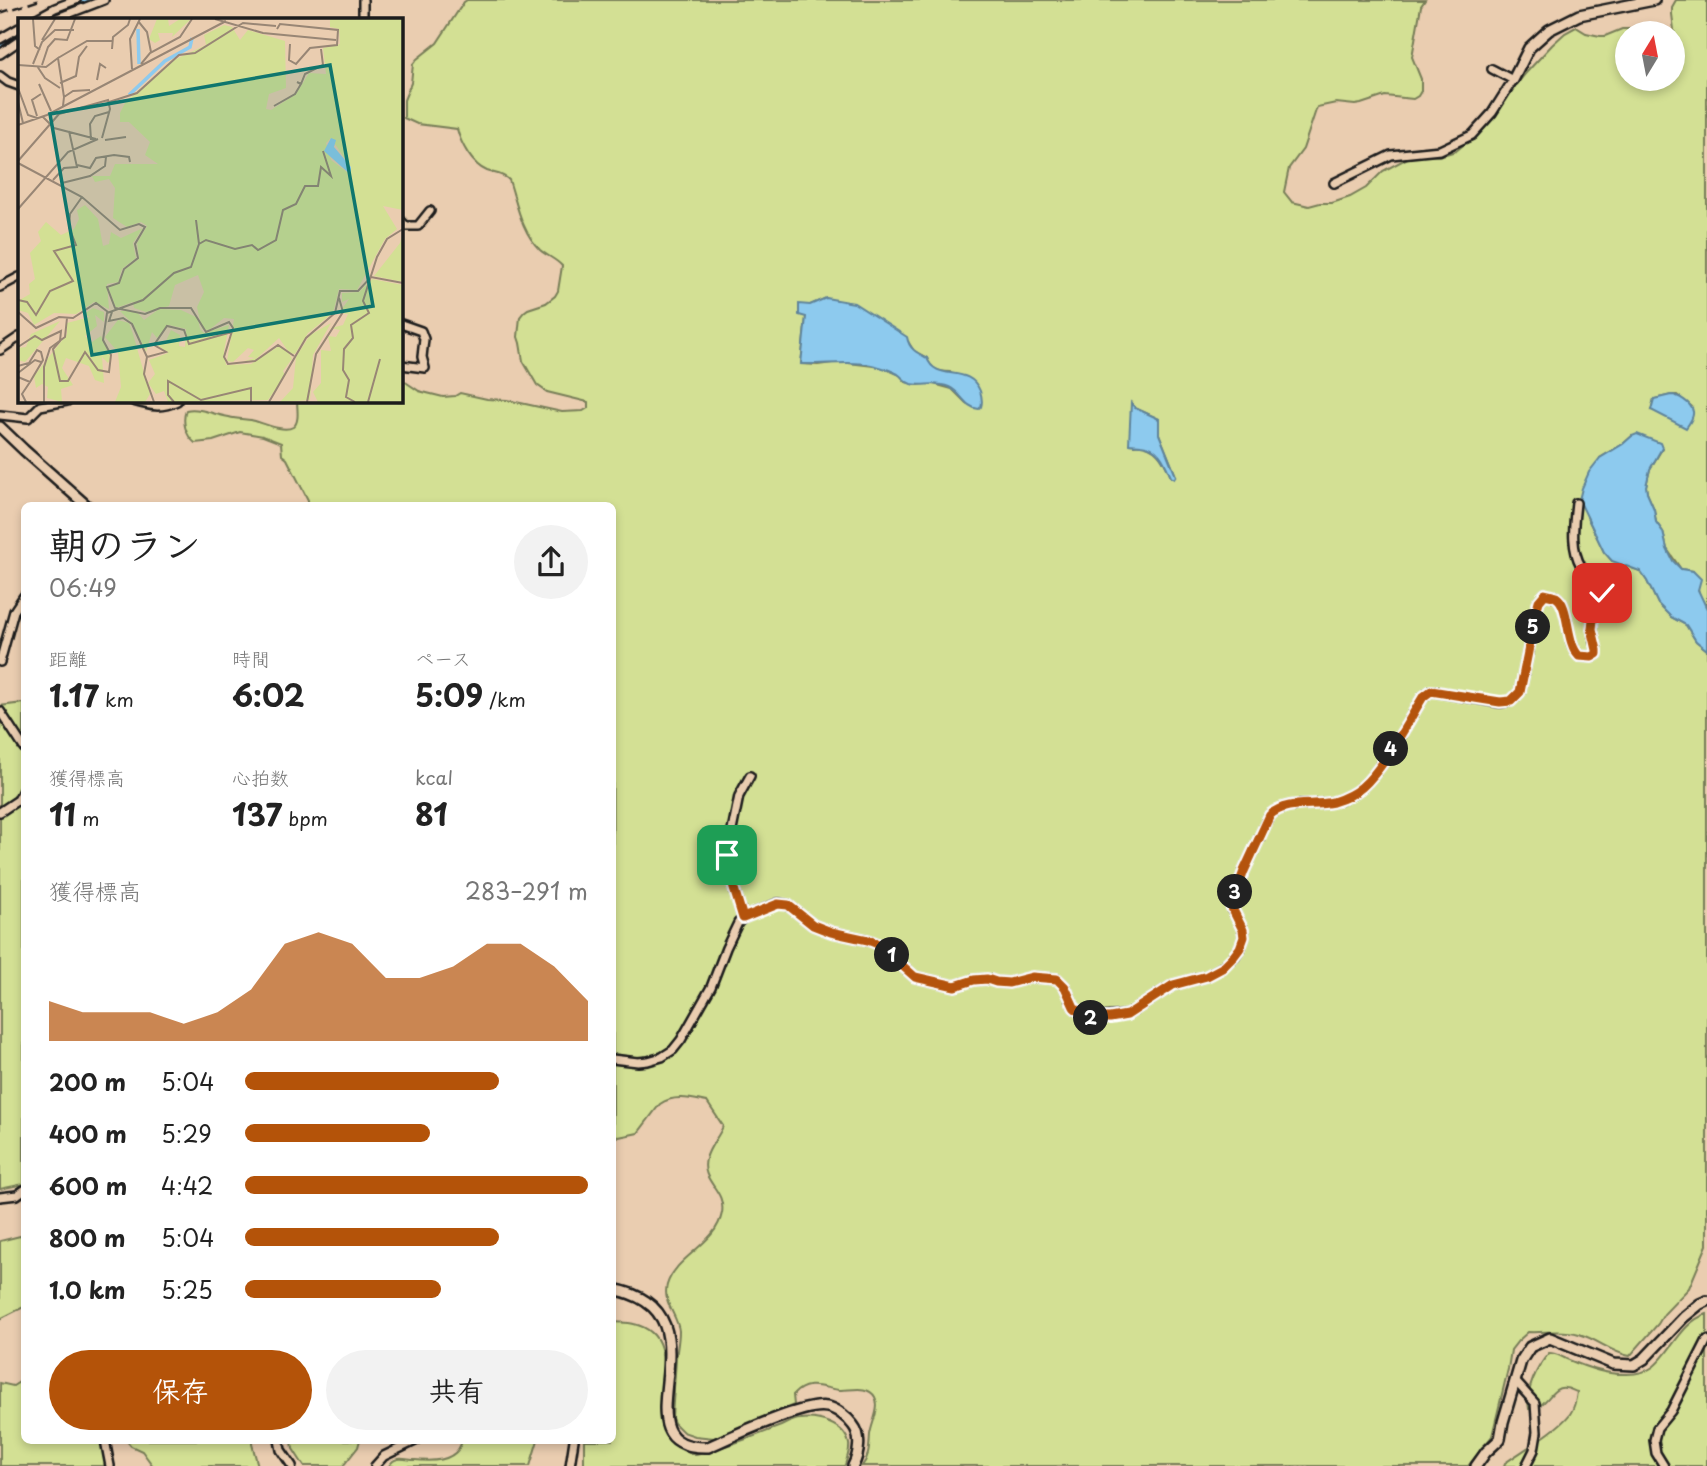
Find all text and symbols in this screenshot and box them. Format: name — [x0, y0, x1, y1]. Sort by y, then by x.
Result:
inset map — [18, 18, 402, 402]
north arrow — [1615, 21, 1685, 91]
map controls — [1615, 21, 1685, 91]
text: 朝のラン — [49, 515, 201, 572]
button: share — [514, 525, 588, 599]
pin — [1572, 563, 1632, 623]
text: 06:49 — [49, 570, 117, 605]
icon: check — [1583, 574, 1621, 612]
pin: 5 — [1516, 610, 1550, 644]
text: 5 — [1526, 612, 1539, 640]
text: 距離 — [49, 644, 87, 672]
text: 時間 — [232, 644, 270, 672]
text: ペース — [415, 644, 471, 672]
text: 1.17 — [49, 672, 99, 717]
text: 6:02 — [232, 672, 304, 717]
text: 5:09 — [415, 672, 483, 717]
text: km — [99, 685, 134, 713]
text: /km — [483, 685, 526, 713]
pin: 4 — [1374, 732, 1408, 766]
text: 4 — [1384, 734, 1397, 762]
text: 獲得標高 — [49, 763, 125, 791]
text: 心拍数 — [232, 763, 289, 791]
text: kcal — [415, 763, 453, 791]
text: 11 — [49, 791, 76, 836]
text: 137 — [232, 791, 282, 836]
text: 81 — [415, 791, 448, 836]
text: m — [76, 804, 100, 832]
text: bpm — [282, 804, 328, 832]
pin — [697, 825, 757, 885]
icon: arrive — [708, 836, 746, 874]
text: 獲得標高 — [49, 873, 141, 908]
text: 283–291 m — [465, 873, 588, 908]
pin: 3 — [1218, 874, 1252, 910]
text: 3 — [1228, 877, 1241, 905]
pin: 1 — [874, 937, 910, 972]
text: 1 — [887, 940, 896, 968]
pin: 2 — [1074, 1000, 1108, 1036]
text: 2 — [1084, 1003, 1097, 1031]
text: 200 m — [49, 1064, 126, 1099]
text: 5:04 — [161, 1064, 214, 1099]
text: 400 m — [49, 1116, 127, 1151]
text: 5:29 — [161, 1116, 212, 1151]
text: 600 m — [49, 1168, 127, 1203]
text: 4:42 — [161, 1168, 213, 1203]
text: 800 m — [49, 1220, 126, 1255]
text: 5:04 — [161, 1220, 214, 1255]
text: 1.0 km — [49, 1272, 126, 1307]
text: 5:25 — [161, 1272, 213, 1307]
button: 保存 — [49, 1350, 312, 1430]
button: 共有 — [326, 1350, 588, 1430]

